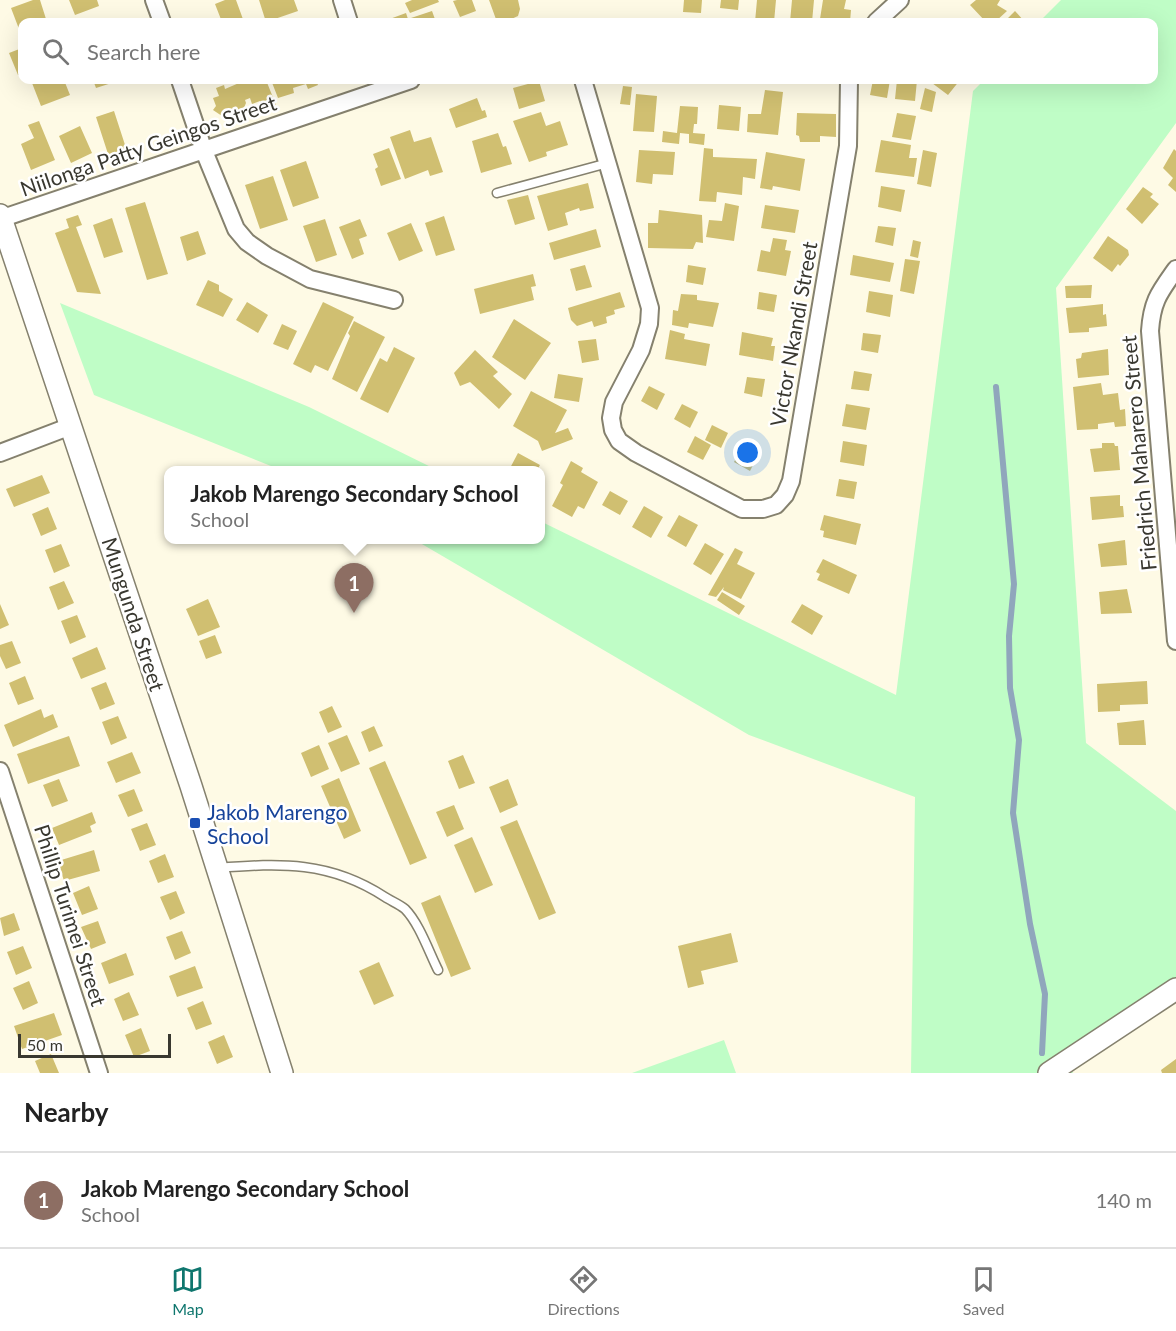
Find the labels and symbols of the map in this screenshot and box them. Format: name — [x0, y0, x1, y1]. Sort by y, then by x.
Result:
street label: Niilonga Patty Geingos Street — [17, 89, 280, 201]
street label: Victor Nkandi Street — [764, 239, 822, 428]
street label: Friedrich Maharero Street — [1115, 334, 1161, 572]
your location — [733, 438, 762, 467]
street label: Mungunda Street — [97, 534, 171, 694]
pin: 1 — [334, 564, 374, 613]
place label: Jakob Marengo School — [207, 799, 347, 848]
marker: Jakob Marengo School — [188, 816, 202, 830]
street label: Phillip Turimei Street — [30, 821, 112, 1009]
scale bar — [18, 1031, 171, 1058]

